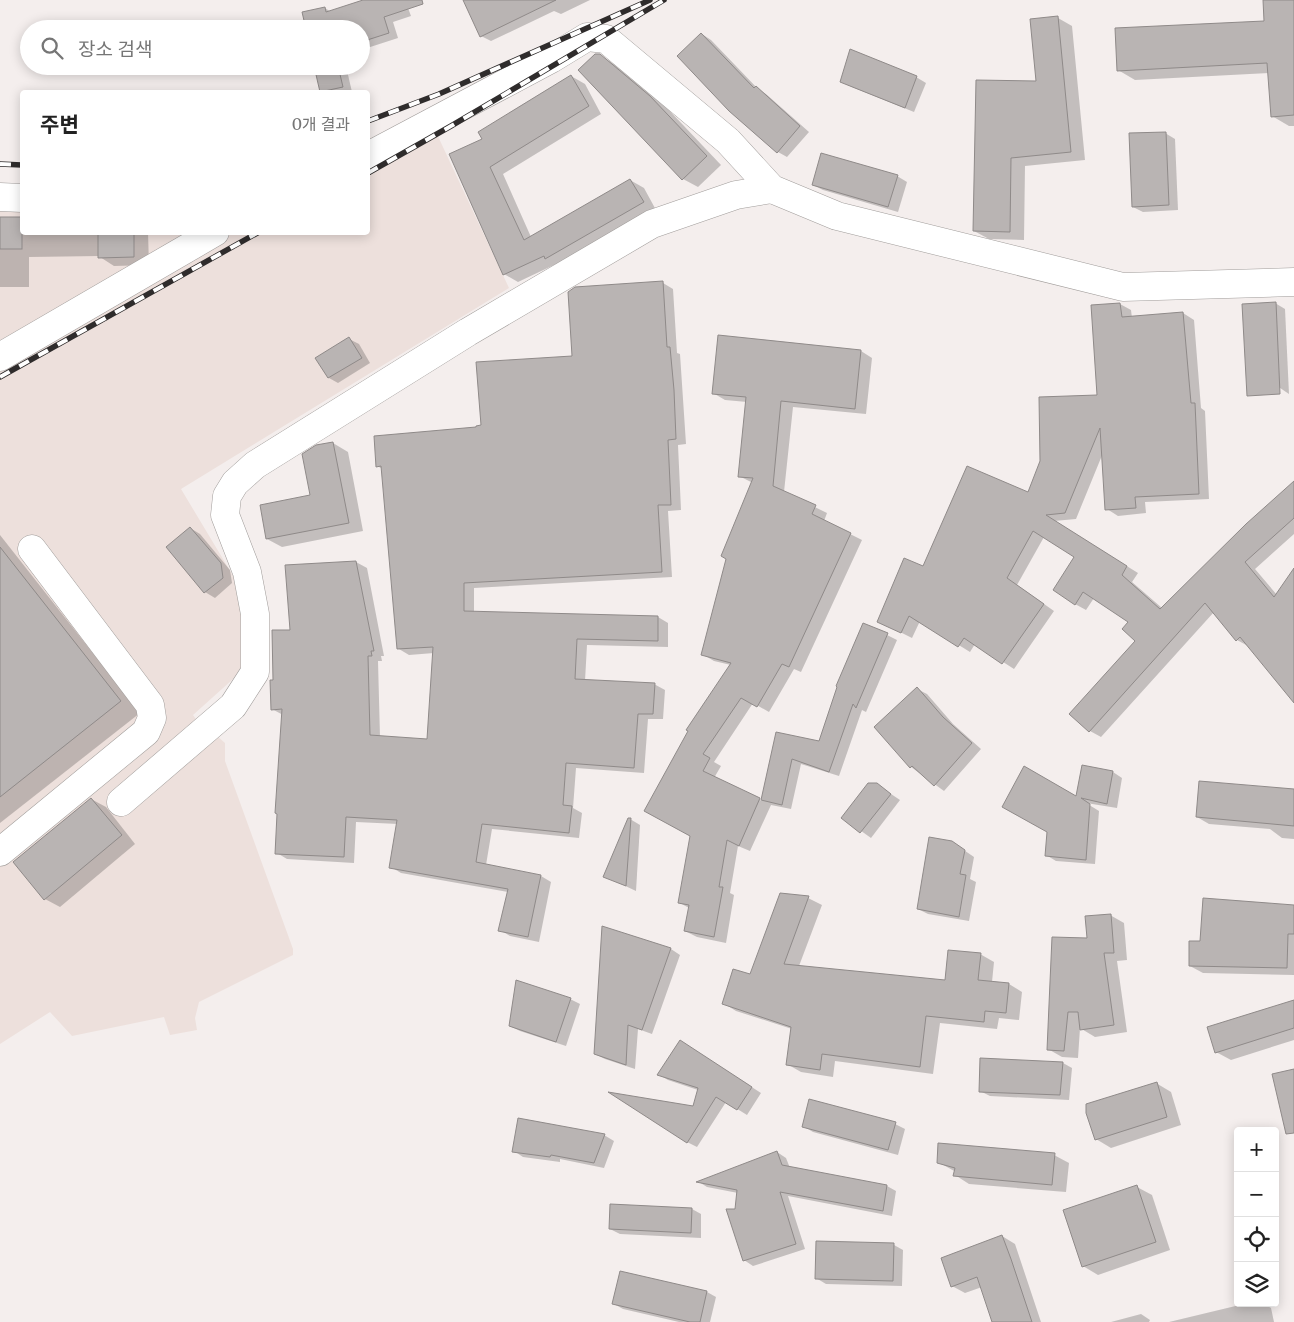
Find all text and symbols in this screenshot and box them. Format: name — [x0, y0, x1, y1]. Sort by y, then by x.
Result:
search box — [20, 20, 370, 75]
icon: search — [38, 34, 66, 62]
text: 장소 검색 — [78, 37, 152, 61]
text: 주변 — [40, 111, 79, 138]
text: 0개 결과 — [292, 114, 350, 134]
map controls — [1234, 1127, 1279, 1307]
button: + — [1234, 1127, 1279, 1172]
button: − — [1234, 1172, 1279, 1217]
button: locate — [1234, 1217, 1279, 1262]
button: layers — [1234, 1262, 1279, 1307]

